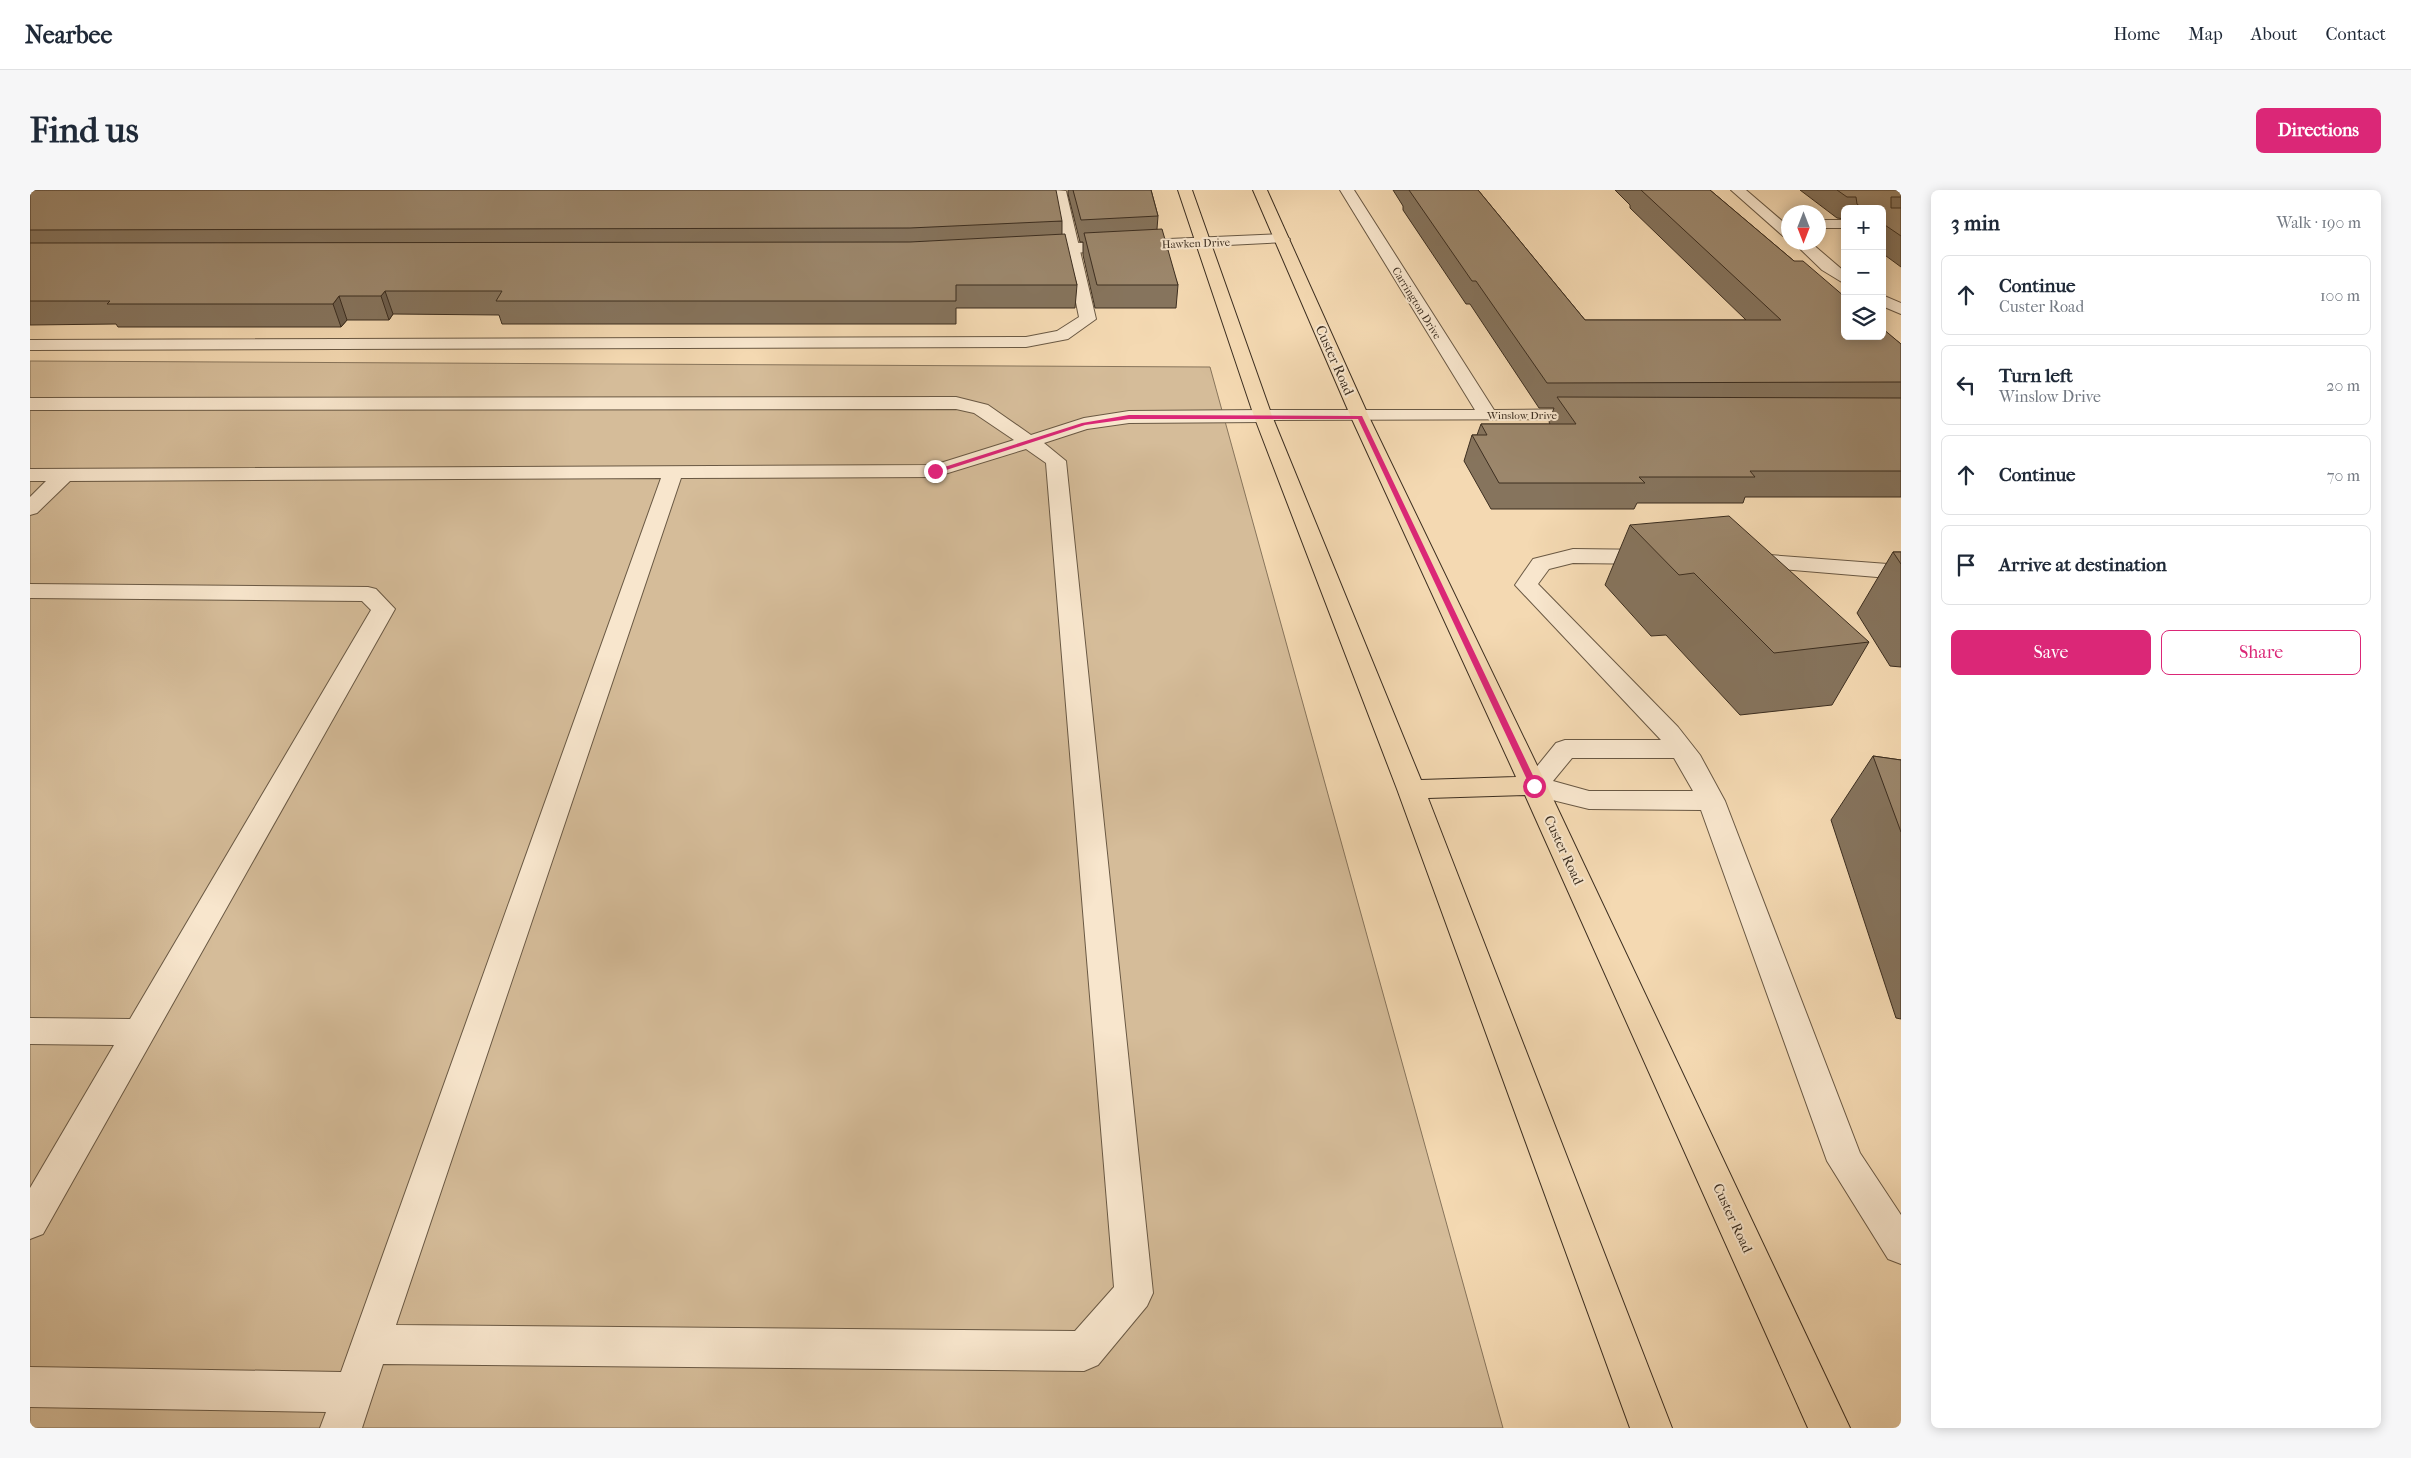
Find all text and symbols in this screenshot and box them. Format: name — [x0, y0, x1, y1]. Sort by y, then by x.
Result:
text: Nearbee — [25, 21, 112, 49]
text: Home — [2113, 24, 2160, 45]
text: Map — [2188, 24, 2223, 45]
text: About — [2251, 24, 2297, 45]
text: Contact — [2325, 24, 2386, 45]
button: Directions — [2256, 108, 2381, 153]
text: Find us — [30, 110, 139, 151]
north arrow — [1781, 205, 1826, 250]
map controls — [1841, 205, 1886, 340]
button: + — [1841, 205, 1886, 250]
text: 3 min — [1951, 211, 2000, 235]
text: Walk · 190 m — [2277, 213, 2361, 232]
street label: Hawken Drive — [1162, 236, 1231, 251]
button: − — [1841, 250, 1886, 295]
street label: Carrington Drive — [1389, 265, 1444, 342]
text: Continue — [1999, 275, 2075, 297]
icon: ahead — [1952, 281, 1980, 309]
text: 100 m — [2320, 286, 2360, 305]
button: layers — [1841, 295, 1886, 340]
text: Custer Road — [1999, 297, 2084, 316]
street label: Custer Road — [1312, 323, 1358, 398]
text: Turn left — [1999, 365, 2073, 387]
icon: left — [1952, 371, 1980, 399]
text: 20 m — [2326, 376, 2360, 395]
text: Winslow Drive — [1999, 387, 2101, 406]
street label: Winslow Drive — [1486, 409, 1558, 422]
route end — [924, 460, 947, 483]
icon: ahead — [1952, 461, 1980, 489]
text: Continue — [1999, 464, 2075, 486]
text: 70 m — [2327, 466, 2360, 485]
icon: arrive — [1952, 551, 1980, 579]
text: Arrive at destination — [1999, 554, 2167, 576]
button: Save — [1951, 630, 2151, 675]
button: Share — [2161, 630, 2361, 675]
route start — [1523, 775, 1546, 798]
street label: Custer Road — [1540, 813, 1587, 888]
street label: Custer Road — [1709, 1181, 1756, 1256]

